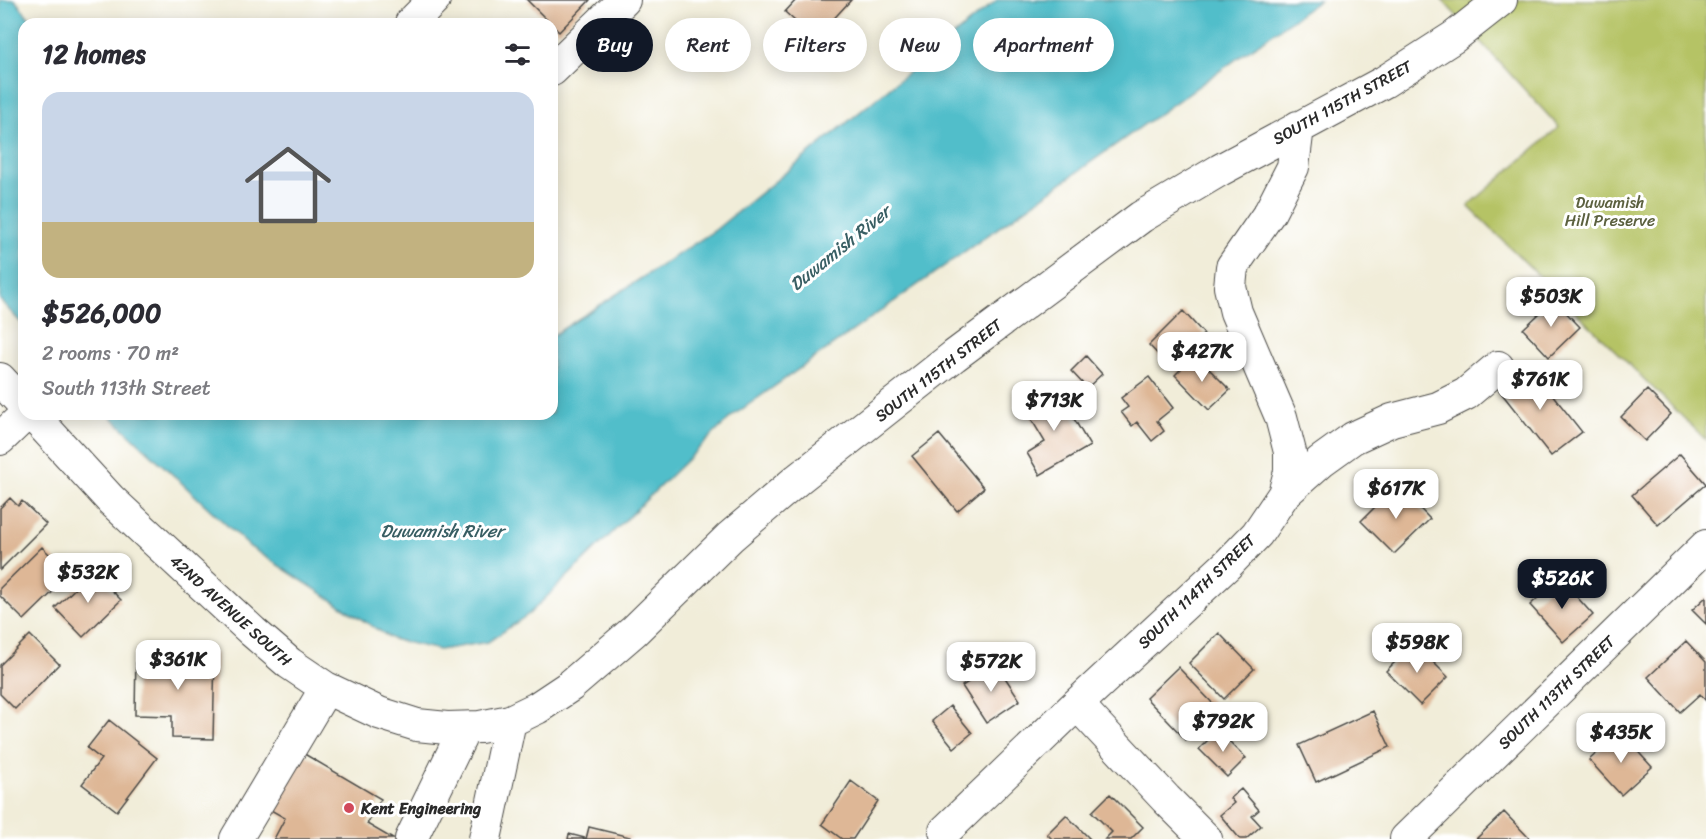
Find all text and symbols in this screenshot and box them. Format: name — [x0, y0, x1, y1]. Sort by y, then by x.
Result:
chip: Buy — [576, 18, 653, 72]
chip: Rent — [665, 18, 751, 72]
chip: Filters — [763, 18, 867, 72]
chip: New — [879, 18, 961, 72]
chip: Apartment — [973, 18, 1114, 72]
text: 12 homes — [42, 31, 146, 77]
icon: filters — [501, 38, 534, 71]
street label: SOUTH 115TH STREET — [1267, 52, 1418, 153]
icon: home — [234, 131, 342, 239]
park label: Duwamish Hill Preserve — [1565, 188, 1655, 235]
water label: Duwamish River — [782, 195, 901, 299]
pin: $503K — [1509, 277, 1593, 328]
text: $503K — [1520, 279, 1582, 314]
text: $526,000 — [42, 290, 161, 336]
street label: SOUTH 115TH STREET — [868, 310, 1009, 430]
pin: $427K — [1160, 332, 1244, 383]
text: $427K — [1171, 334, 1233, 369]
text: 2 rooms · 70 m² — [42, 336, 179, 371]
pin: $761K — [1498, 360, 1582, 411]
text: $761K — [1512, 362, 1568, 397]
text: South 113th Street — [42, 371, 211, 406]
pin: $713K — [1012, 381, 1096, 432]
text: $713K — [1026, 383, 1082, 418]
pin: $617K — [1354, 469, 1438, 520]
text: $617K — [1368, 471, 1424, 506]
water label: Duwamish River — [380, 515, 507, 547]
street label: SOUTH 114TH STREET — [1130, 526, 1263, 656]
street label: 42ND AVENUE SOUTH — [163, 547, 299, 674]
pin: $532K — [46, 553, 130, 604]
text: $532K — [58, 555, 118, 590]
pin: $526K — [1520, 559, 1604, 610]
text: $526K — [1532, 561, 1592, 596]
pin: $598K — [1375, 623, 1459, 674]
text: $598K — [1386, 625, 1448, 660]
street label: SOUTH 113TH STREET — [1491, 627, 1623, 756]
pin: $361K — [136, 640, 220, 691]
text: $361K — [150, 642, 206, 677]
pin: $572K — [949, 642, 1033, 693]
text: $572K — [961, 644, 1021, 679]
pin: $792K — [1181, 702, 1265, 753]
text: $792K — [1193, 704, 1253, 739]
pin: $435K — [1579, 713, 1663, 764]
text: $435K — [1590, 715, 1652, 750]
place label: Kent Engineering — [360, 794, 482, 823]
marker: Kent Engineering — [342, 801, 356, 815]

